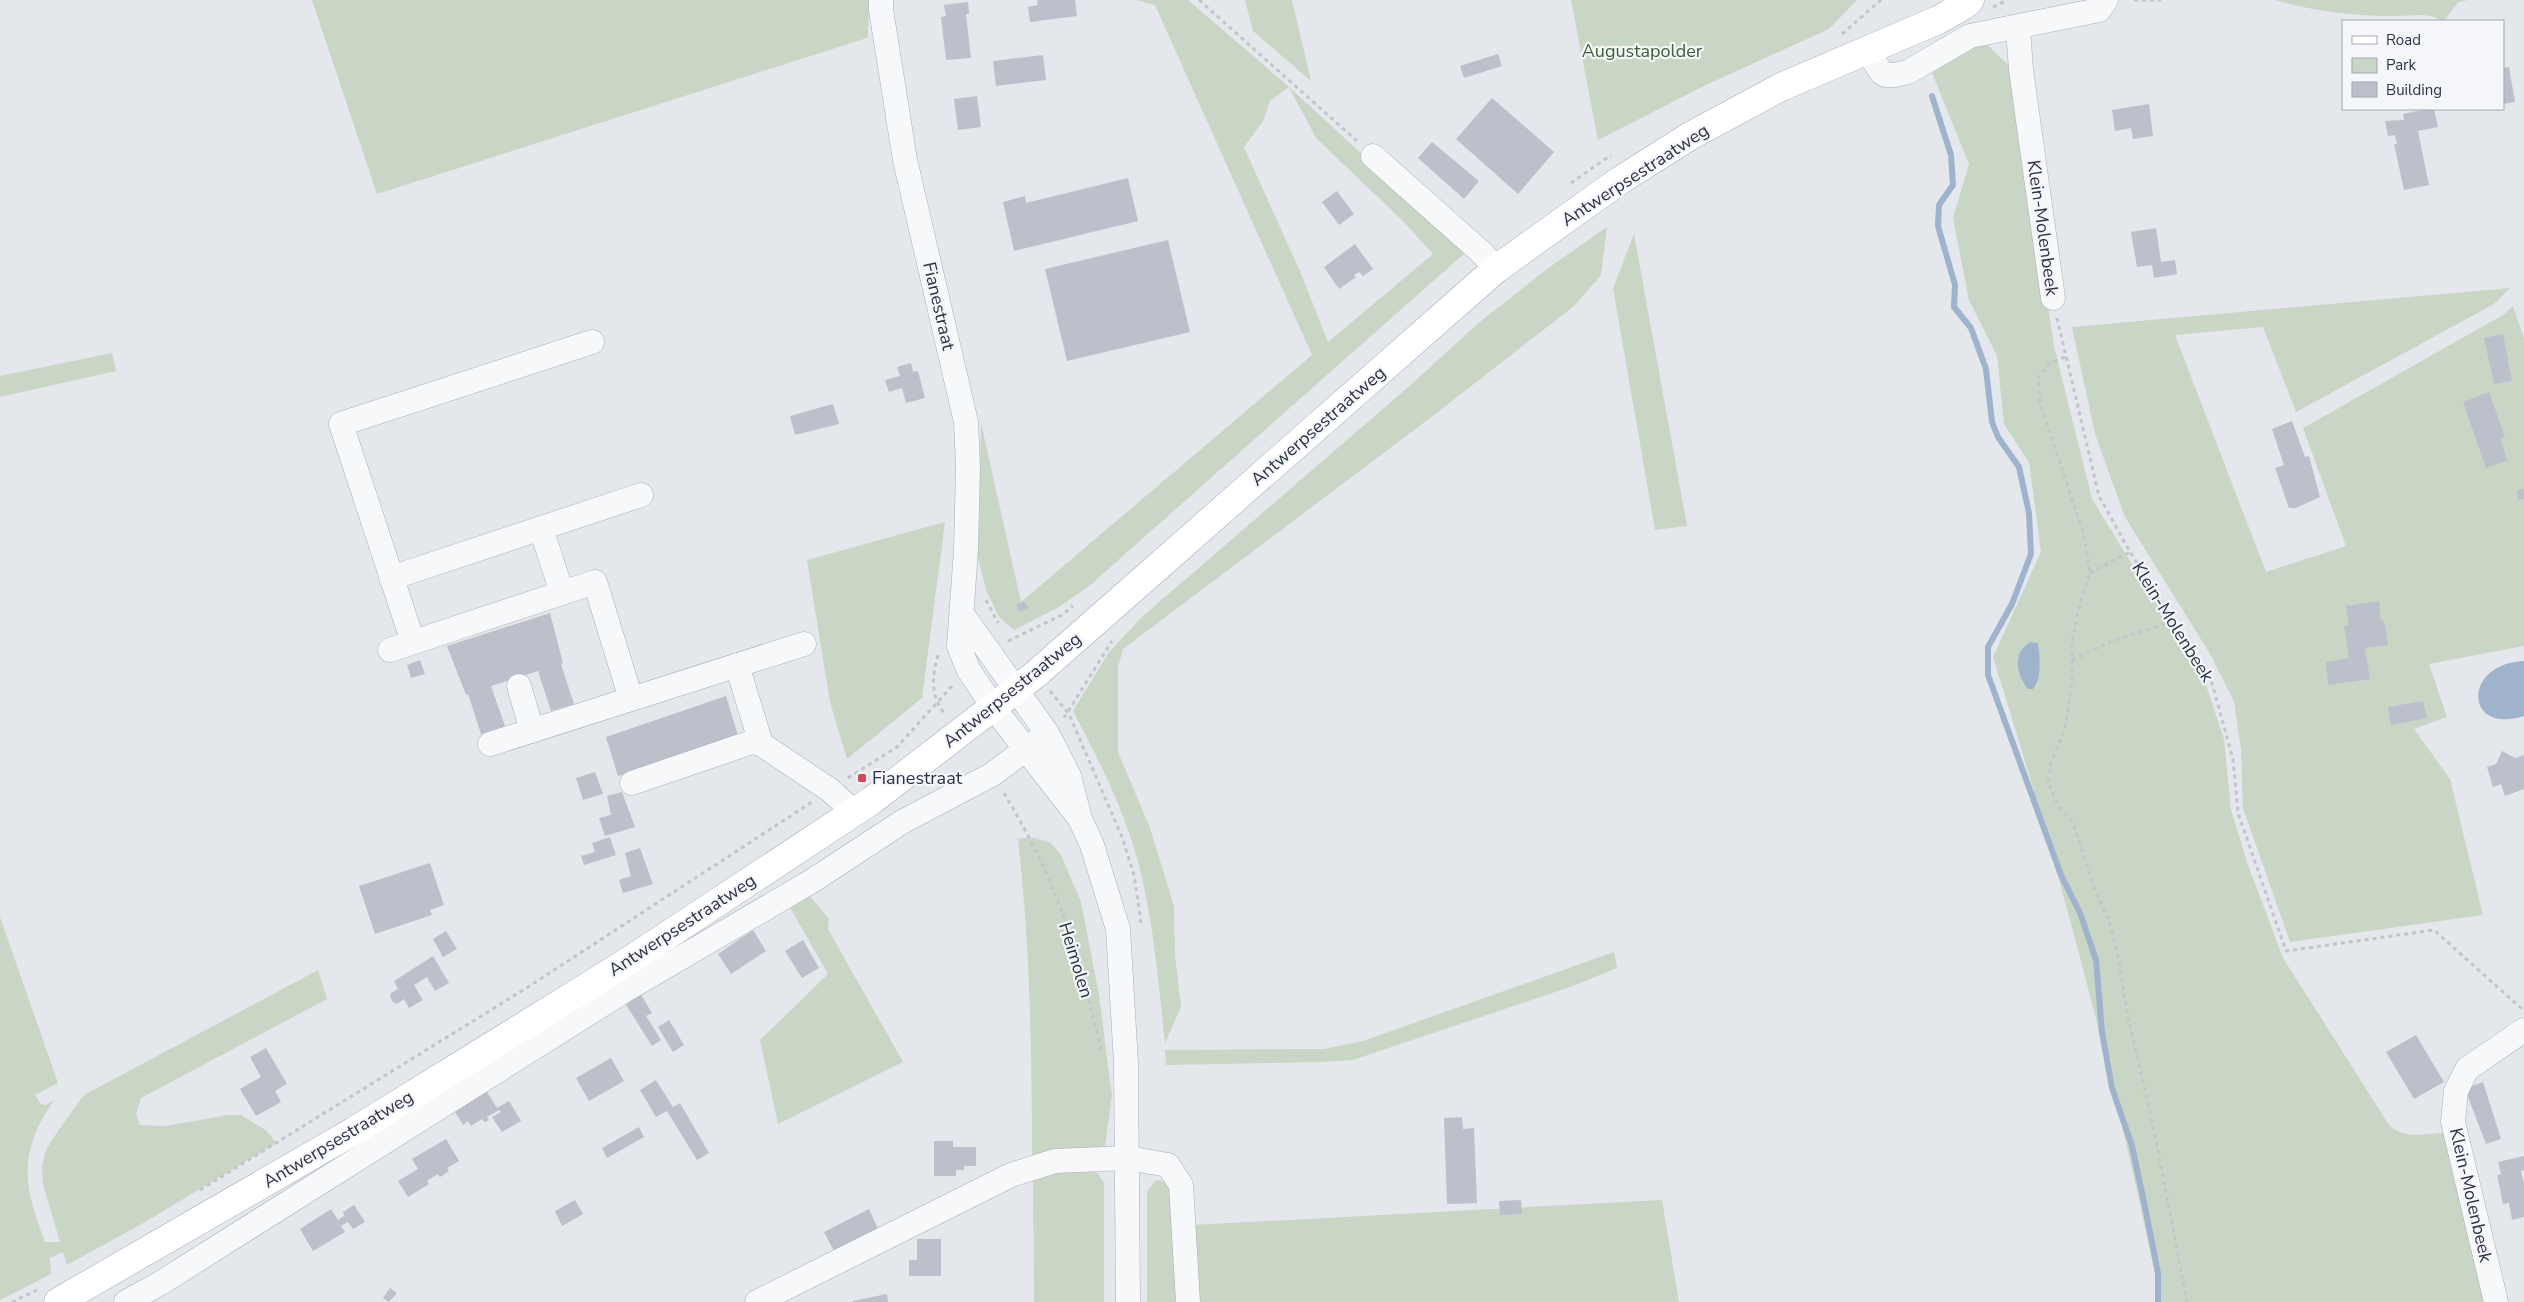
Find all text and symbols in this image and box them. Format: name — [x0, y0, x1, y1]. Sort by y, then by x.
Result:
legend — [2342, 20, 2504, 110]
text: Road — [2386, 30, 2421, 50]
park label: Augustapolder — [1582, 39, 1703, 63]
text: Park — [2386, 55, 2416, 75]
text: Building — [2386, 80, 2442, 100]
street label: Antwerpsestraatweg — [1557, 118, 1713, 232]
street label: Klein-Molenbeek — [2022, 158, 2065, 299]
street label: Fianestraat — [917, 259, 961, 353]
street label: Antwerpsestraatweg — [1245, 361, 1391, 491]
street label: Klein-Molenbeek — [2126, 557, 2220, 687]
street label: Antwerpsestraatweg — [938, 627, 1086, 753]
place label: Fianestraat — [872, 766, 963, 790]
marker: Fianestraat — [856, 772, 868, 784]
street label: Antwerpsestraatweg — [604, 868, 760, 982]
street label: Heimolen — [1053, 919, 1099, 1001]
street label: Antwerpsestraatweg — [258, 1085, 418, 1193]
street label: Klein-Molenbeek — [2444, 1125, 2498, 1265]

